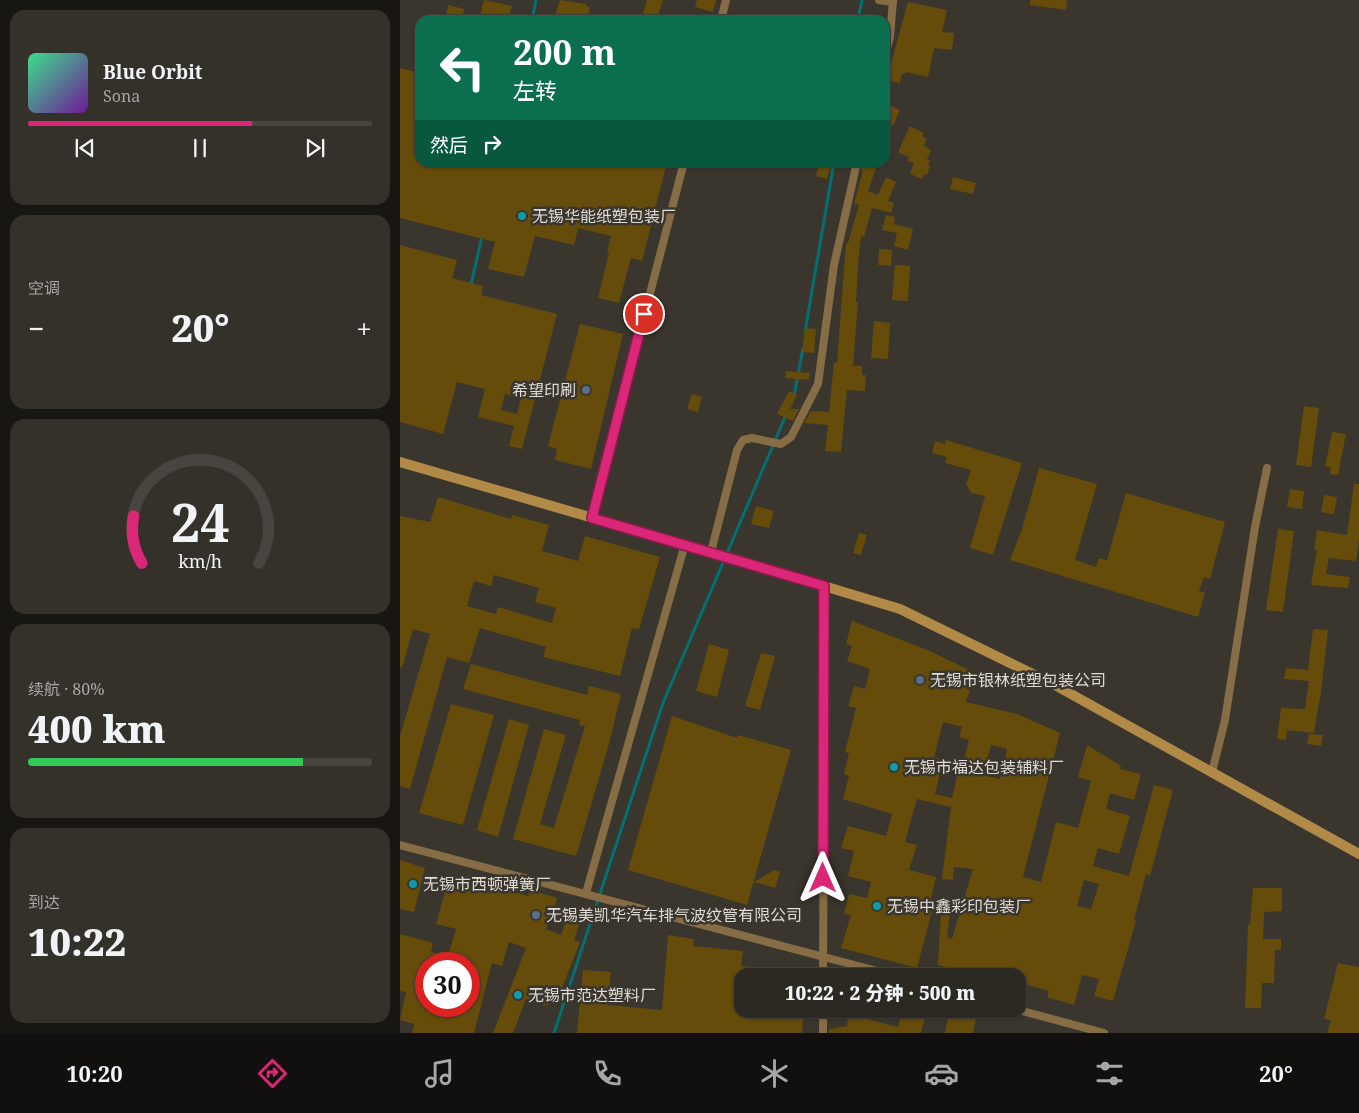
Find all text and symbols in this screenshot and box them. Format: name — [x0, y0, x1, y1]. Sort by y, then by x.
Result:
text: 200 m — [513, 28, 616, 75]
icon: left — [430, 35, 495, 100]
text: Blue Orbit — [103, 59, 203, 85]
text: 左转 — [513, 75, 557, 105]
text: Sona — [103, 85, 140, 107]
icon: right — [478, 130, 506, 158]
text: 然后 — [430, 132, 468, 158]
icon: previous — [71, 134, 99, 162]
icon: pause — [186, 134, 214, 162]
icon: next — [301, 134, 329, 162]
place label: 无锡华能纸塑包装厂 — [532, 205, 676, 227]
marker: 无锡华能纸塑包装厂 — [516, 210, 528, 222]
text: 空调 — [28, 277, 60, 299]
pin — [623, 293, 665, 335]
icon: arrive — [630, 300, 658, 328]
text: 20° — [171, 301, 229, 353]
text: − — [28, 309, 44, 347]
text: + — [356, 309, 372, 347]
place label: 希望印刷 — [512, 379, 576, 401]
marker: 希望印刷 — [580, 384, 592, 396]
text: 24 — [171, 486, 229, 557]
text: km/h — [178, 549, 222, 573]
place label: 无锡市银林纸塑包装公司 — [930, 669, 1106, 691]
marker: 无锡市银林纸塑包装公司 — [914, 674, 926, 686]
text: 续航 · 80% — [28, 678, 105, 700]
text: 400 km — [28, 702, 166, 754]
place label: 无锡市福达包装辅料厂 — [904, 756, 1064, 778]
marker: 无锡市福达包装辅料厂 — [888, 761, 900, 773]
position arrow — [796, 851, 848, 903]
place label: 无锡市西顿弹簧厂 — [423, 873, 551, 895]
marker: 无锡市西顿弹簧厂 — [407, 878, 419, 890]
text: 到达 — [28, 891, 60, 913]
place label: 无锡中鑫彩印包装厂 — [887, 895, 1031, 917]
marker: 无锡中鑫彩印包装厂 — [871, 900, 883, 912]
place label: 无锡美凯华汽车排气波纹管有限公司 — [546, 904, 802, 926]
marker: 无锡美凯华汽车排气波纹管有限公司 — [530, 909, 542, 921]
text: 10:22 — [28, 915, 126, 967]
speed limit sign: 30 — [415, 952, 480, 1017]
text: 10:22 · 2 分钟 · 500 m — [785, 980, 975, 1006]
place label: 无锡市范达塑料厂 — [528, 984, 656, 1006]
marker: 无锡市范达塑料厂 — [512, 989, 524, 1001]
icon: directions — [255, 1056, 290, 1091]
icon: music — [422, 1056, 457, 1091]
icon: phone — [590, 1056, 625, 1091]
icon: climate — [757, 1056, 792, 1091]
icon: car — [924, 1056, 959, 1091]
icon: filters — [1092, 1056, 1127, 1091]
text: 10:20 — [66, 1058, 123, 1088]
text: 20° — [1259, 1058, 1293, 1088]

